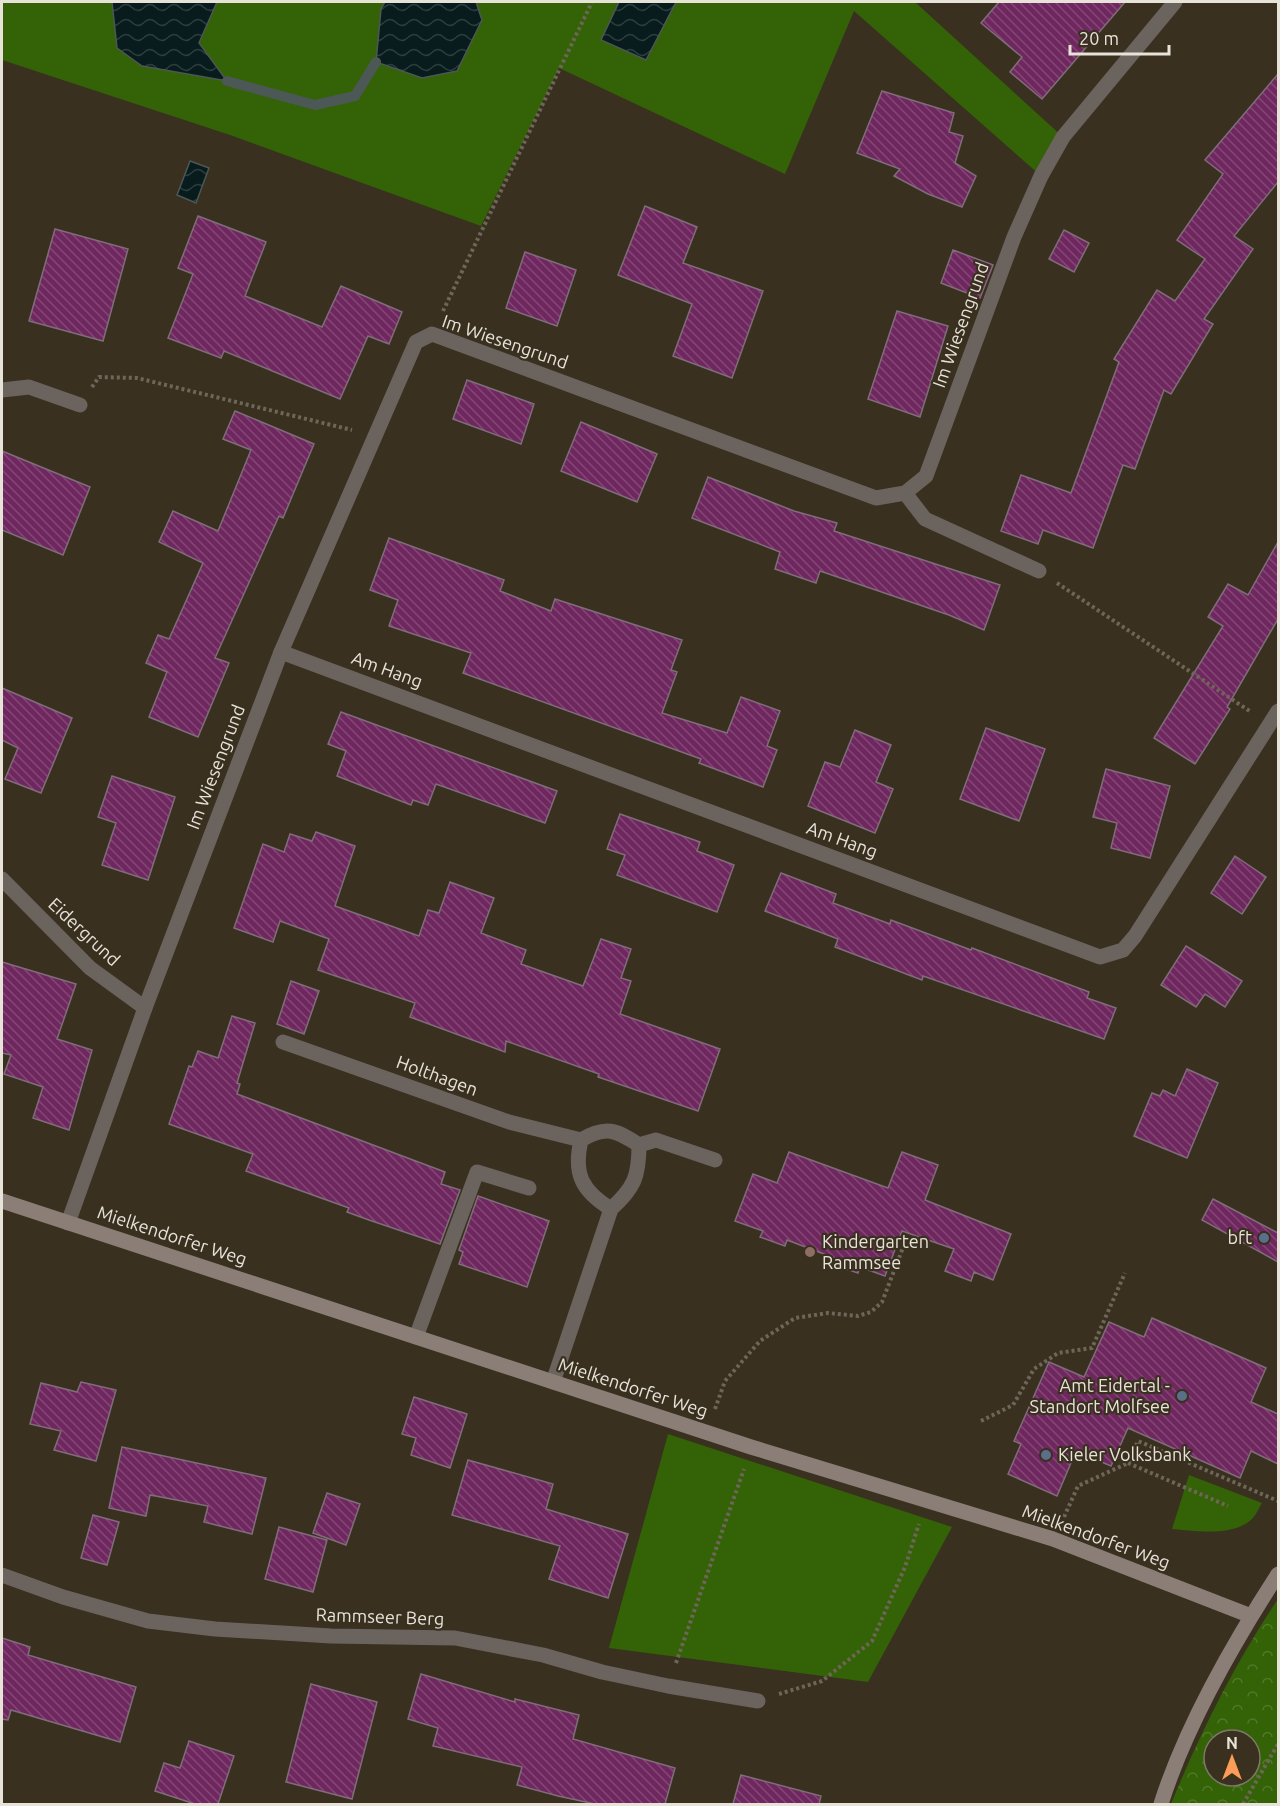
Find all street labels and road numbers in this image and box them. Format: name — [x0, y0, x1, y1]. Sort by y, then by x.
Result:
street label: Im Wiesengrund — [928, 259, 992, 390]
street label: Im Wiesengrund — [440, 310, 571, 372]
street label: Am Hang — [349, 647, 425, 691]
street label: Im Wiesengrund — [182, 701, 248, 832]
street label: Am Hang — [804, 817, 880, 861]
street label: Eidergrund — [45, 893, 124, 969]
street label: Holthagen — [394, 1051, 481, 1099]
street label: Mielkendorfer Weg — [95, 1201, 250, 1269]
street label: Mielkendorfer Weg — [556, 1353, 711, 1421]
street label: Mielkendorfer Weg — [1020, 1500, 1173, 1572]
street label: Rammseer Berg — [315, 1604, 445, 1628]

